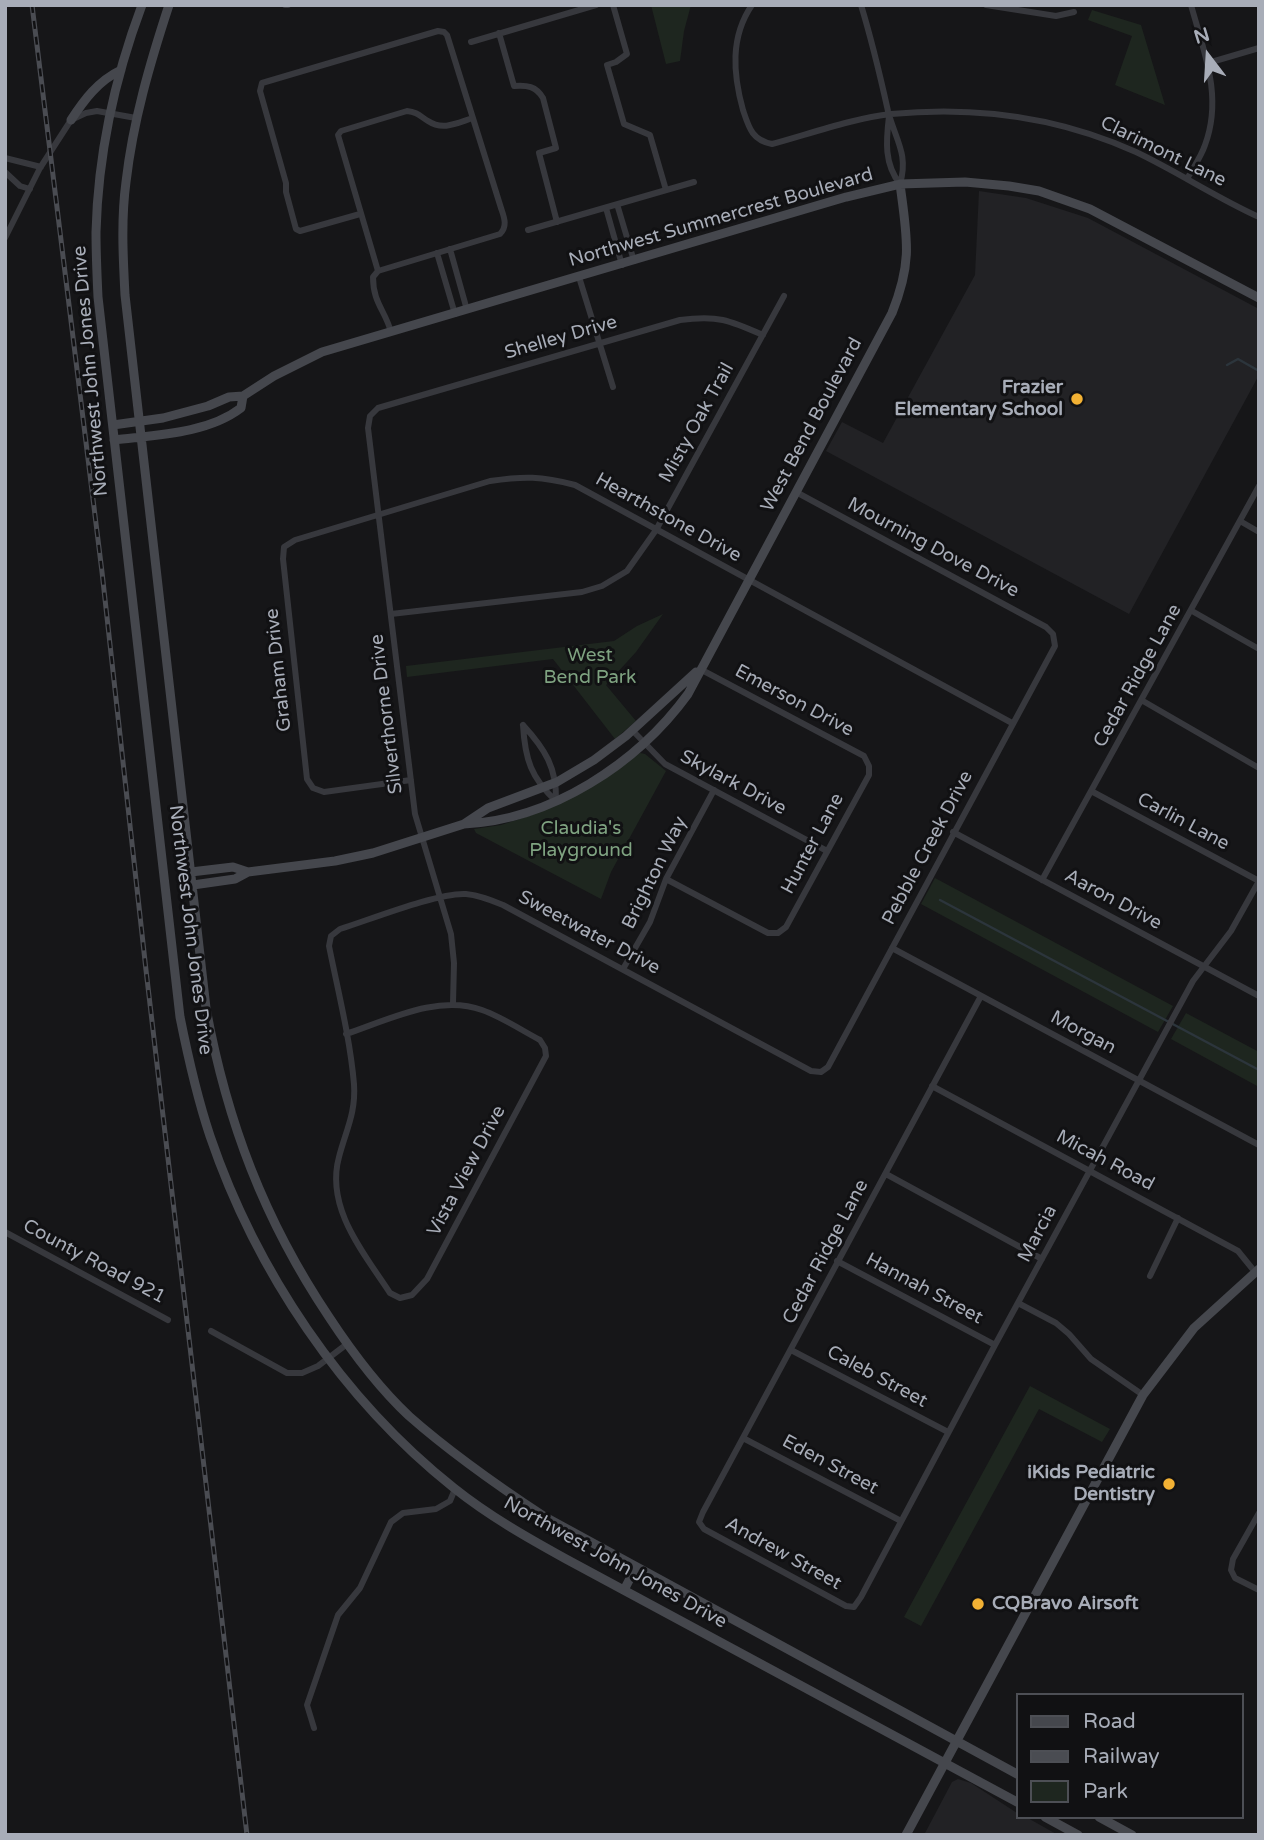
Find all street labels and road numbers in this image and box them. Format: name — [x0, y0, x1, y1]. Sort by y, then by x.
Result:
street label: Clarimont Lane — [1096, 112, 1230, 192]
street label: Northwest Summercrest Boulevard — [566, 164, 876, 272]
street label: Northwest John Jones Drive — [69, 245, 113, 497]
street label: Shelley Drive — [502, 311, 620, 365]
street label: West Bend Boulevard — [756, 334, 868, 516]
street label: Misty Oak Trail — [655, 359, 739, 487]
street label: Hearthstone Drive — [591, 468, 745, 568]
street label: Mourning Dove Drive — [843, 493, 1023, 603]
street label: Cedar Ridge Lane — [1089, 600, 1187, 752]
street label: Graham Drive — [261, 607, 297, 733]
street label: Silverthorne Drive — [366, 633, 408, 795]
street label: Emerson Drive — [731, 660, 857, 742]
street label: Skylark Drive — [676, 745, 790, 821]
street label: Pebble Creek Drive — [878, 767, 978, 929]
street label: Carlin Lane — [1133, 788, 1233, 856]
street label: Hunter Lane — [777, 790, 849, 898]
street label: Northwest John Jones Drive — [163, 804, 217, 1056]
street label: Brighton Way — [618, 813, 692, 933]
street label: Aaron Drive — [1061, 865, 1165, 935]
street label: Sweetwater Drive — [514, 886, 664, 980]
street label: Morgan — [1046, 1006, 1120, 1060]
street label: Vista View Drive — [423, 1102, 511, 1240]
street label: Micah Road — [1052, 1126, 1158, 1196]
street label: Cedar Ridge Lane — [778, 1176, 874, 1328]
street label: Marcia — [1013, 1201, 1063, 1267]
street label: County Road 921 — [19, 1215, 169, 1309]
street label: Hannah Street — [861, 1248, 987, 1330]
street label: Caleb Street — [823, 1341, 931, 1413]
street label: Eden Street — [778, 1430, 882, 1500]
street label: Northwest John Jones Drive — [500, 1492, 730, 1634]
street label: Andrew Street — [721, 1513, 845, 1595]

